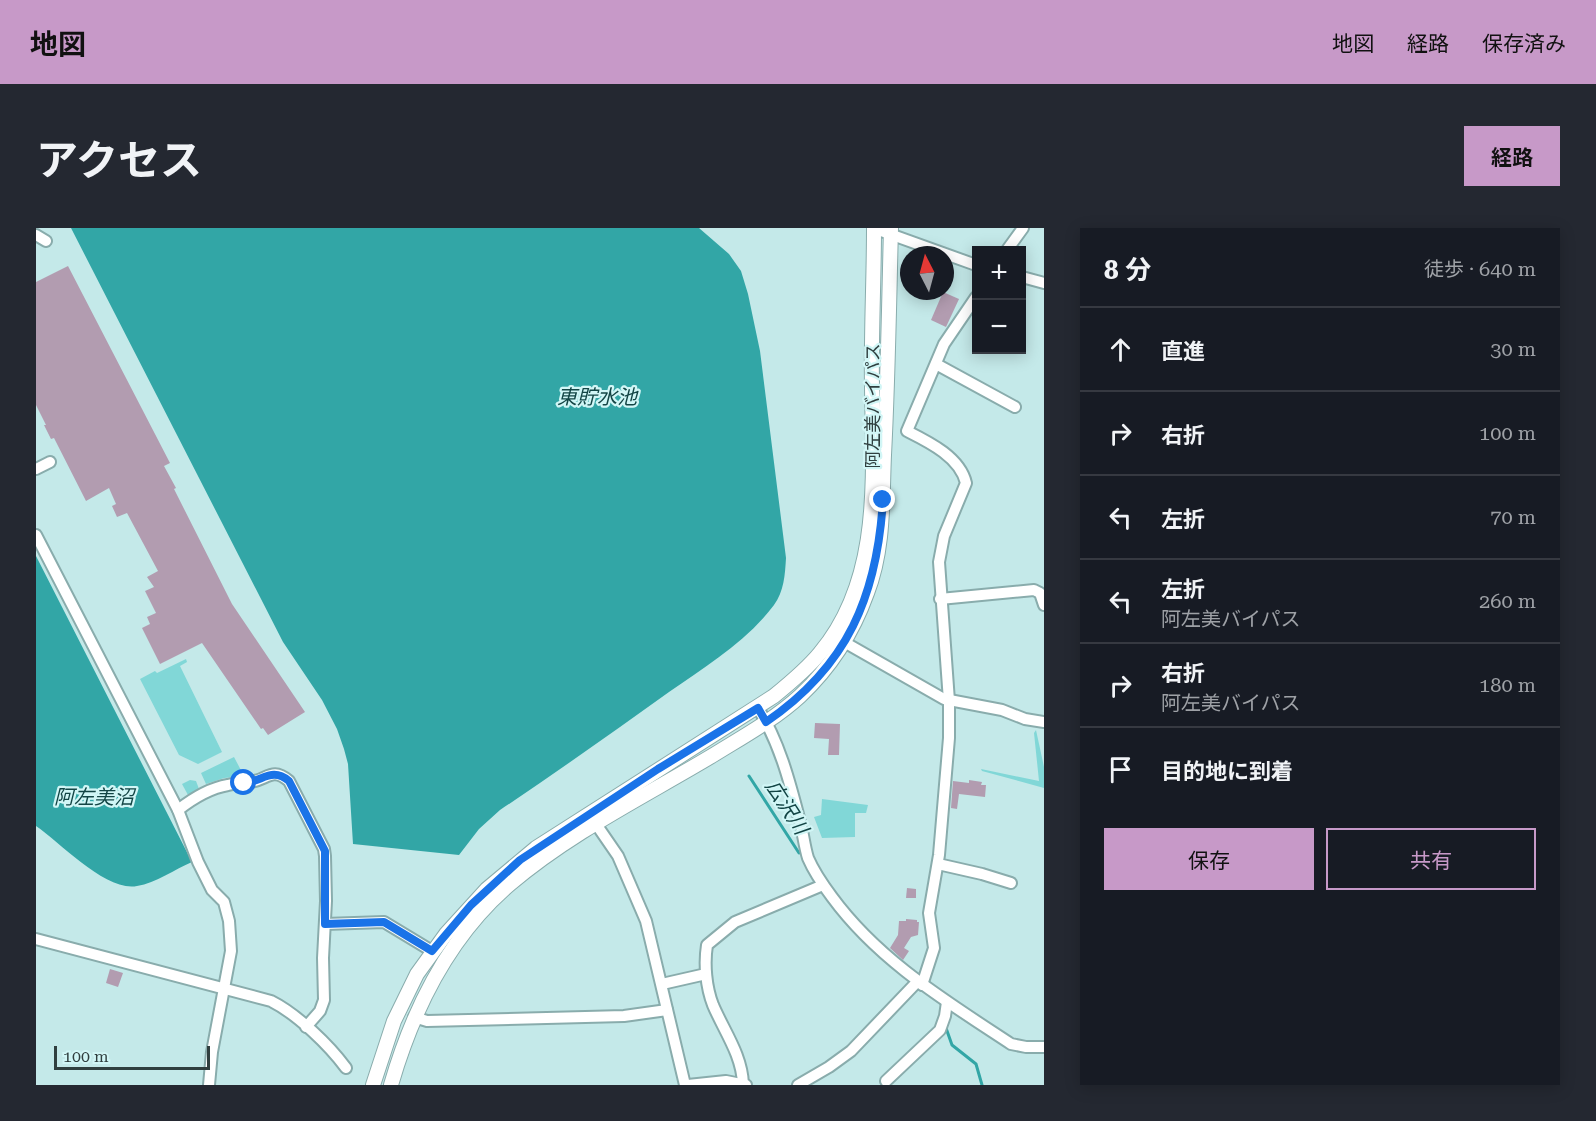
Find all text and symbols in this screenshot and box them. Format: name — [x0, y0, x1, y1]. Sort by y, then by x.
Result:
text: 地図 — [30, 28, 86, 61]
text: 地図 — [1332, 32, 1374, 56]
text: 経路 — [1407, 32, 1449, 56]
text: 保存済み — [1482, 32, 1566, 56]
button: 経路 — [1464, 126, 1560, 186]
text: アクセス — [36, 136, 202, 185]
north arrow — [900, 246, 954, 300]
map controls — [972, 246, 1026, 354]
button: + — [972, 246, 1026, 300]
text: 8 分 — [1104, 255, 1151, 285]
text: 徒歩 · 640 m — [1424, 257, 1536, 281]
button: − — [972, 300, 1026, 354]
icon: ahead — [1104, 333, 1137, 366]
text: 30 m — [1490, 337, 1536, 361]
text: 直進 — [1161, 339, 1205, 364]
street label: 阿左美バイパス — [862, 343, 883, 469]
water label: 東貯水池 — [557, 385, 639, 409]
icon: right — [1104, 417, 1137, 450]
text: 100 m — [1479, 421, 1536, 445]
text: 右折 — [1161, 423, 1205, 448]
route end — [869, 486, 895, 512]
icon: left — [1104, 501, 1137, 534]
text: 70 m — [1490, 505, 1536, 529]
text: 左折 — [1161, 507, 1205, 532]
text: 左折 — [1161, 577, 1205, 602]
icon: left — [1104, 585, 1137, 618]
text: 260 m — [1479, 589, 1536, 613]
text: 阿左美バイパス — [1161, 607, 1301, 631]
text: 右折 — [1161, 661, 1205, 686]
icon: right — [1104, 669, 1137, 702]
text: 180 m — [1479, 673, 1536, 697]
text: 阿左美バイパス — [1161, 691, 1301, 715]
icon: arrive — [1104, 753, 1137, 786]
text: 目的地に到着 — [1161, 759, 1293, 784]
route start — [230, 769, 256, 795]
water label: 広沢川 — [761, 775, 814, 840]
water label: 阿左美沼 — [54, 785, 137, 809]
button: 保存 — [1104, 828, 1314, 890]
button: 共有 — [1326, 828, 1536, 890]
scale bar — [54, 1043, 210, 1070]
text: 100 m — [63, 1047, 109, 1066]

